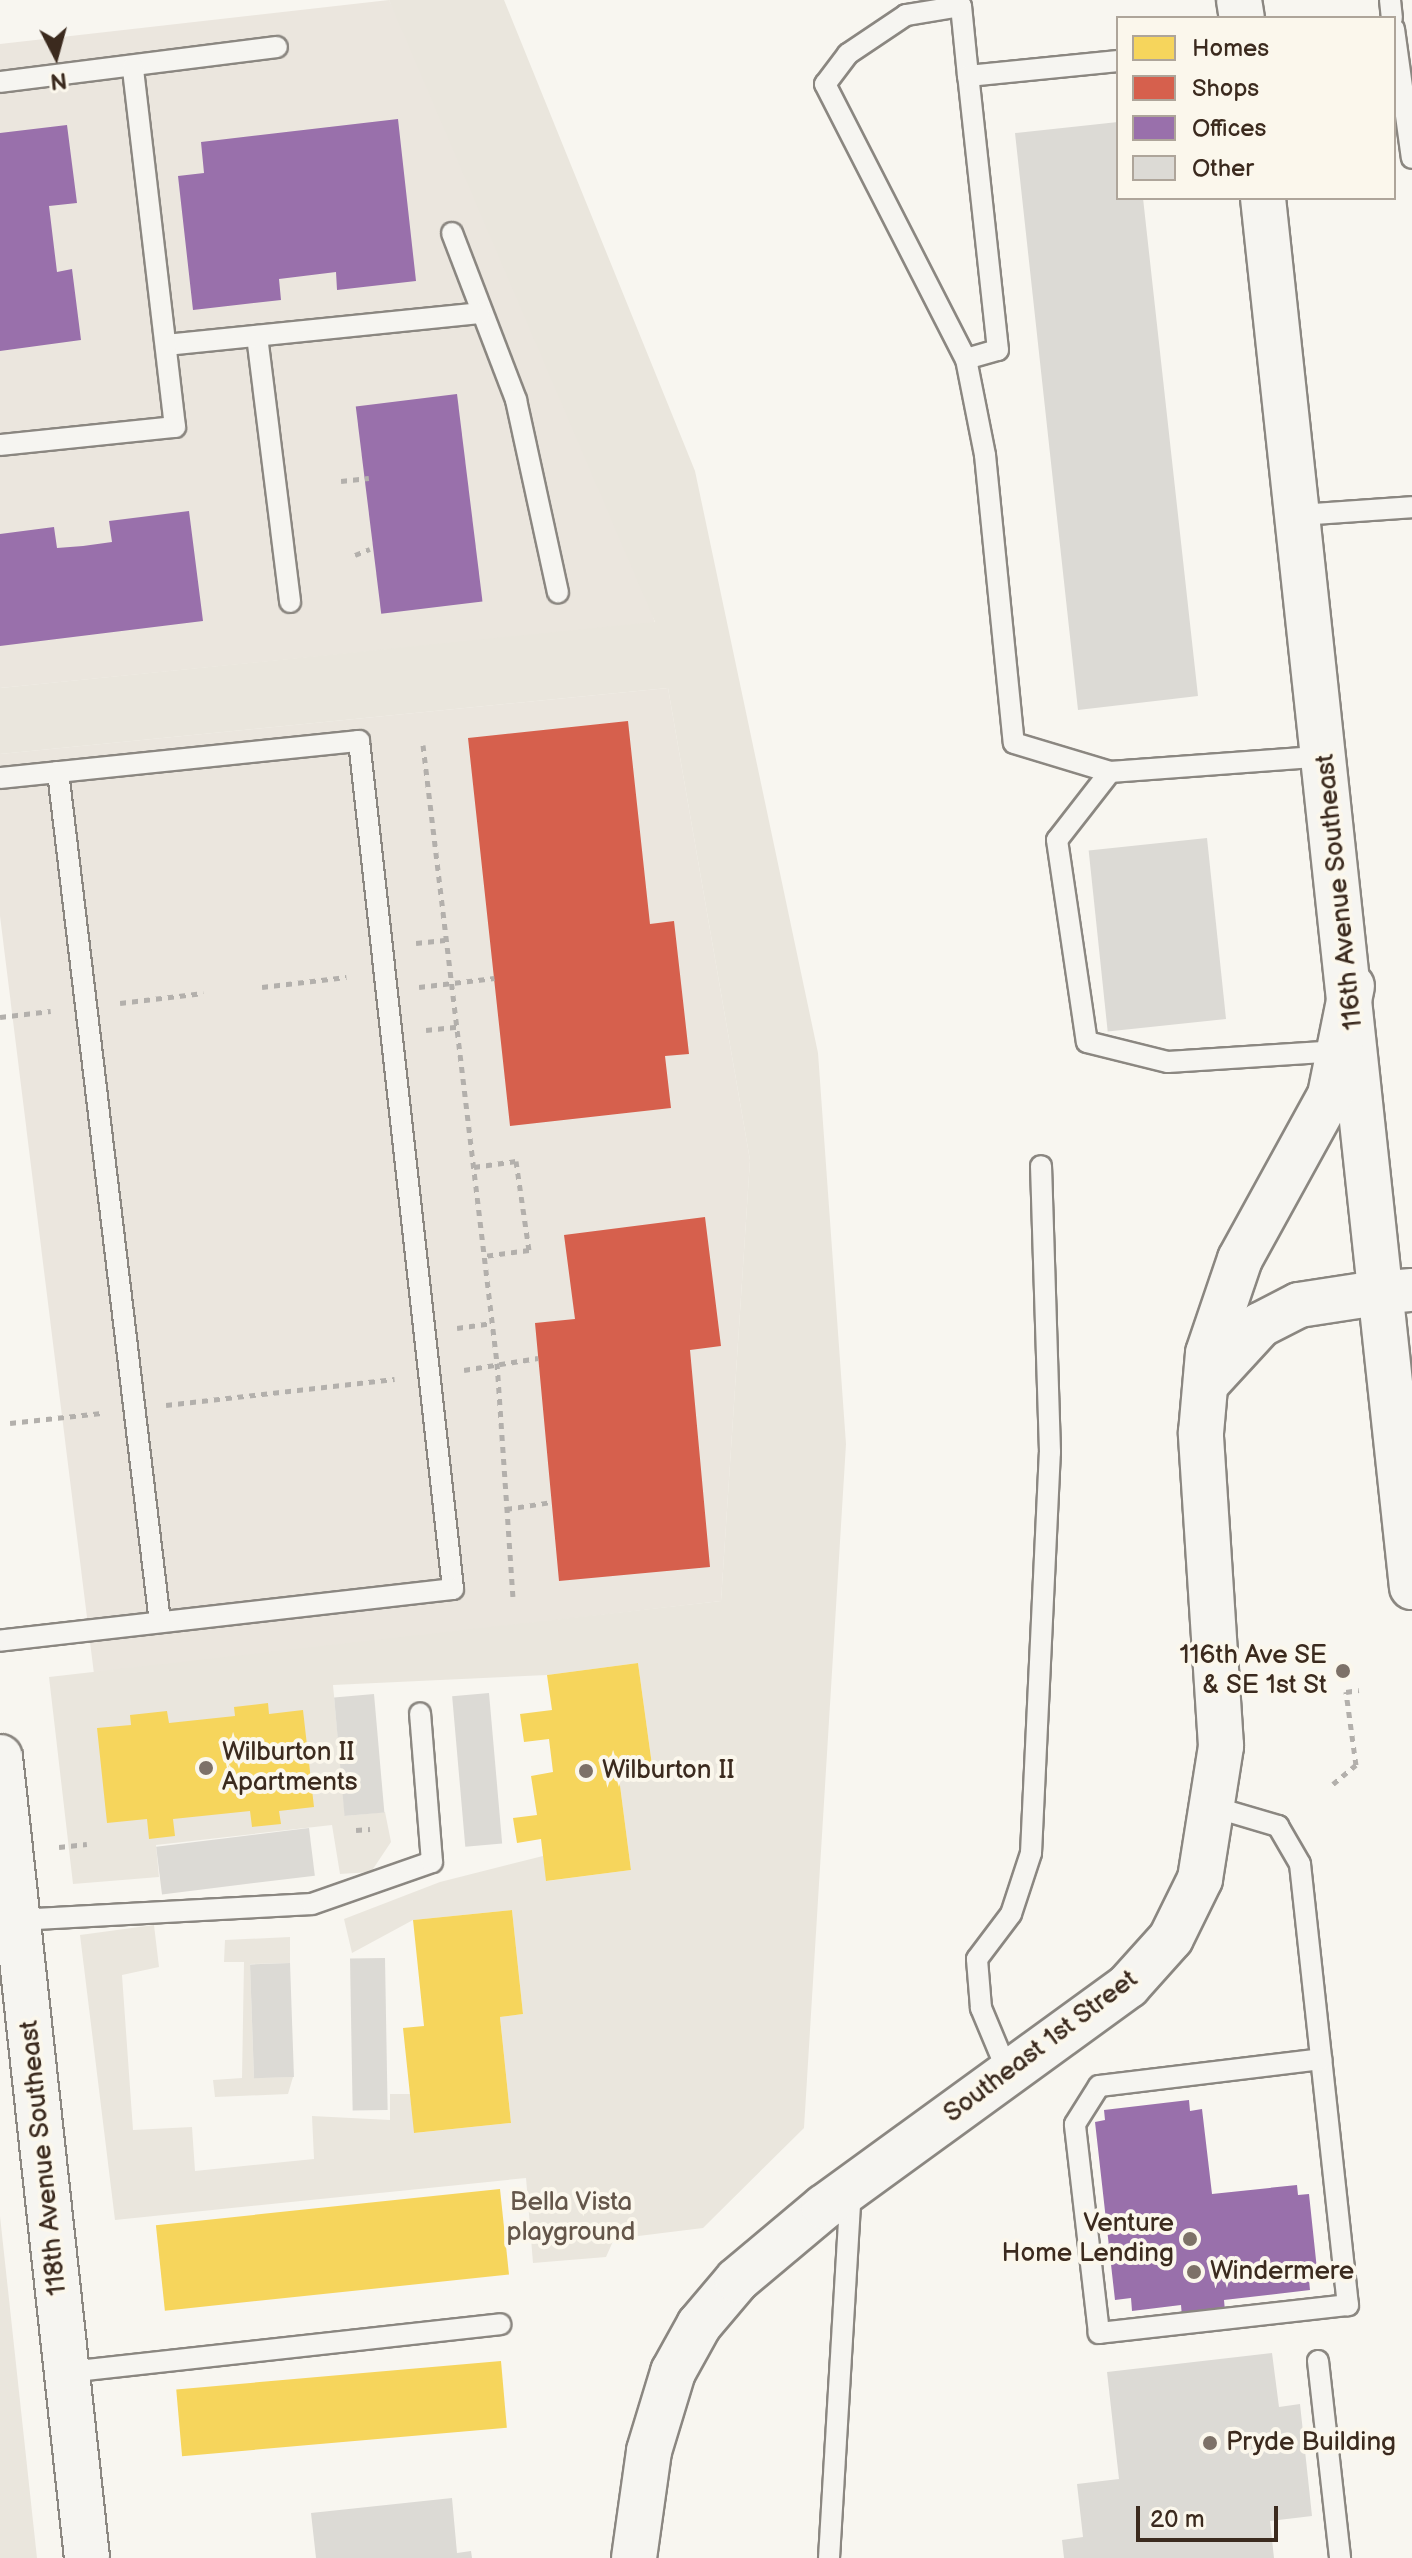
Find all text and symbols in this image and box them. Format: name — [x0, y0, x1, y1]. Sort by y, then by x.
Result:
north arrow — [16, 16, 96, 96]
legend — [1116, 16, 1396, 200]
text: Homes — [1192, 34, 1269, 63]
text: N — [49, 66, 68, 95]
text: Shops — [1192, 74, 1259, 103]
text: Offices — [1192, 114, 1266, 143]
text: Other — [1192, 154, 1254, 183]
street label: 116th Avenue Southeast — [1310, 752, 1370, 1032]
place label: 116th Ave SE & SE 1st St — [1179, 1640, 1327, 1702]
marker: 116th Ave SE & SE 1st St — [1334, 1662, 1352, 1680]
place label: Wilburton II Apartments — [222, 1737, 358, 1798]
place label: Wilburton II — [602, 1755, 735, 1787]
marker: Wilburton II Apartments — [197, 1759, 215, 1777]
marker: Wilburton II — [577, 1762, 595, 1780]
street label: Southeast 1st Street — [938, 1964, 1144, 2130]
street label: 118th Avenue Southeast — [14, 2019, 74, 2297]
park label: Bella Vista playground — [507, 2187, 635, 2248]
place label: Venture Home Lending — [1001, 2208, 1174, 2270]
marker: Venture Home Lending — [1181, 2230, 1199, 2248]
place label: Windermere — [1210, 2256, 1354, 2288]
marker: Windermere — [1185, 2263, 1203, 2281]
place label: Pryde Building — [1226, 2427, 1396, 2459]
marker: Pryde Building — [1201, 2434, 1219, 2452]
scale bar — [1140, 2490, 1282, 2540]
text: 20 m — [1150, 2505, 1205, 2534]

